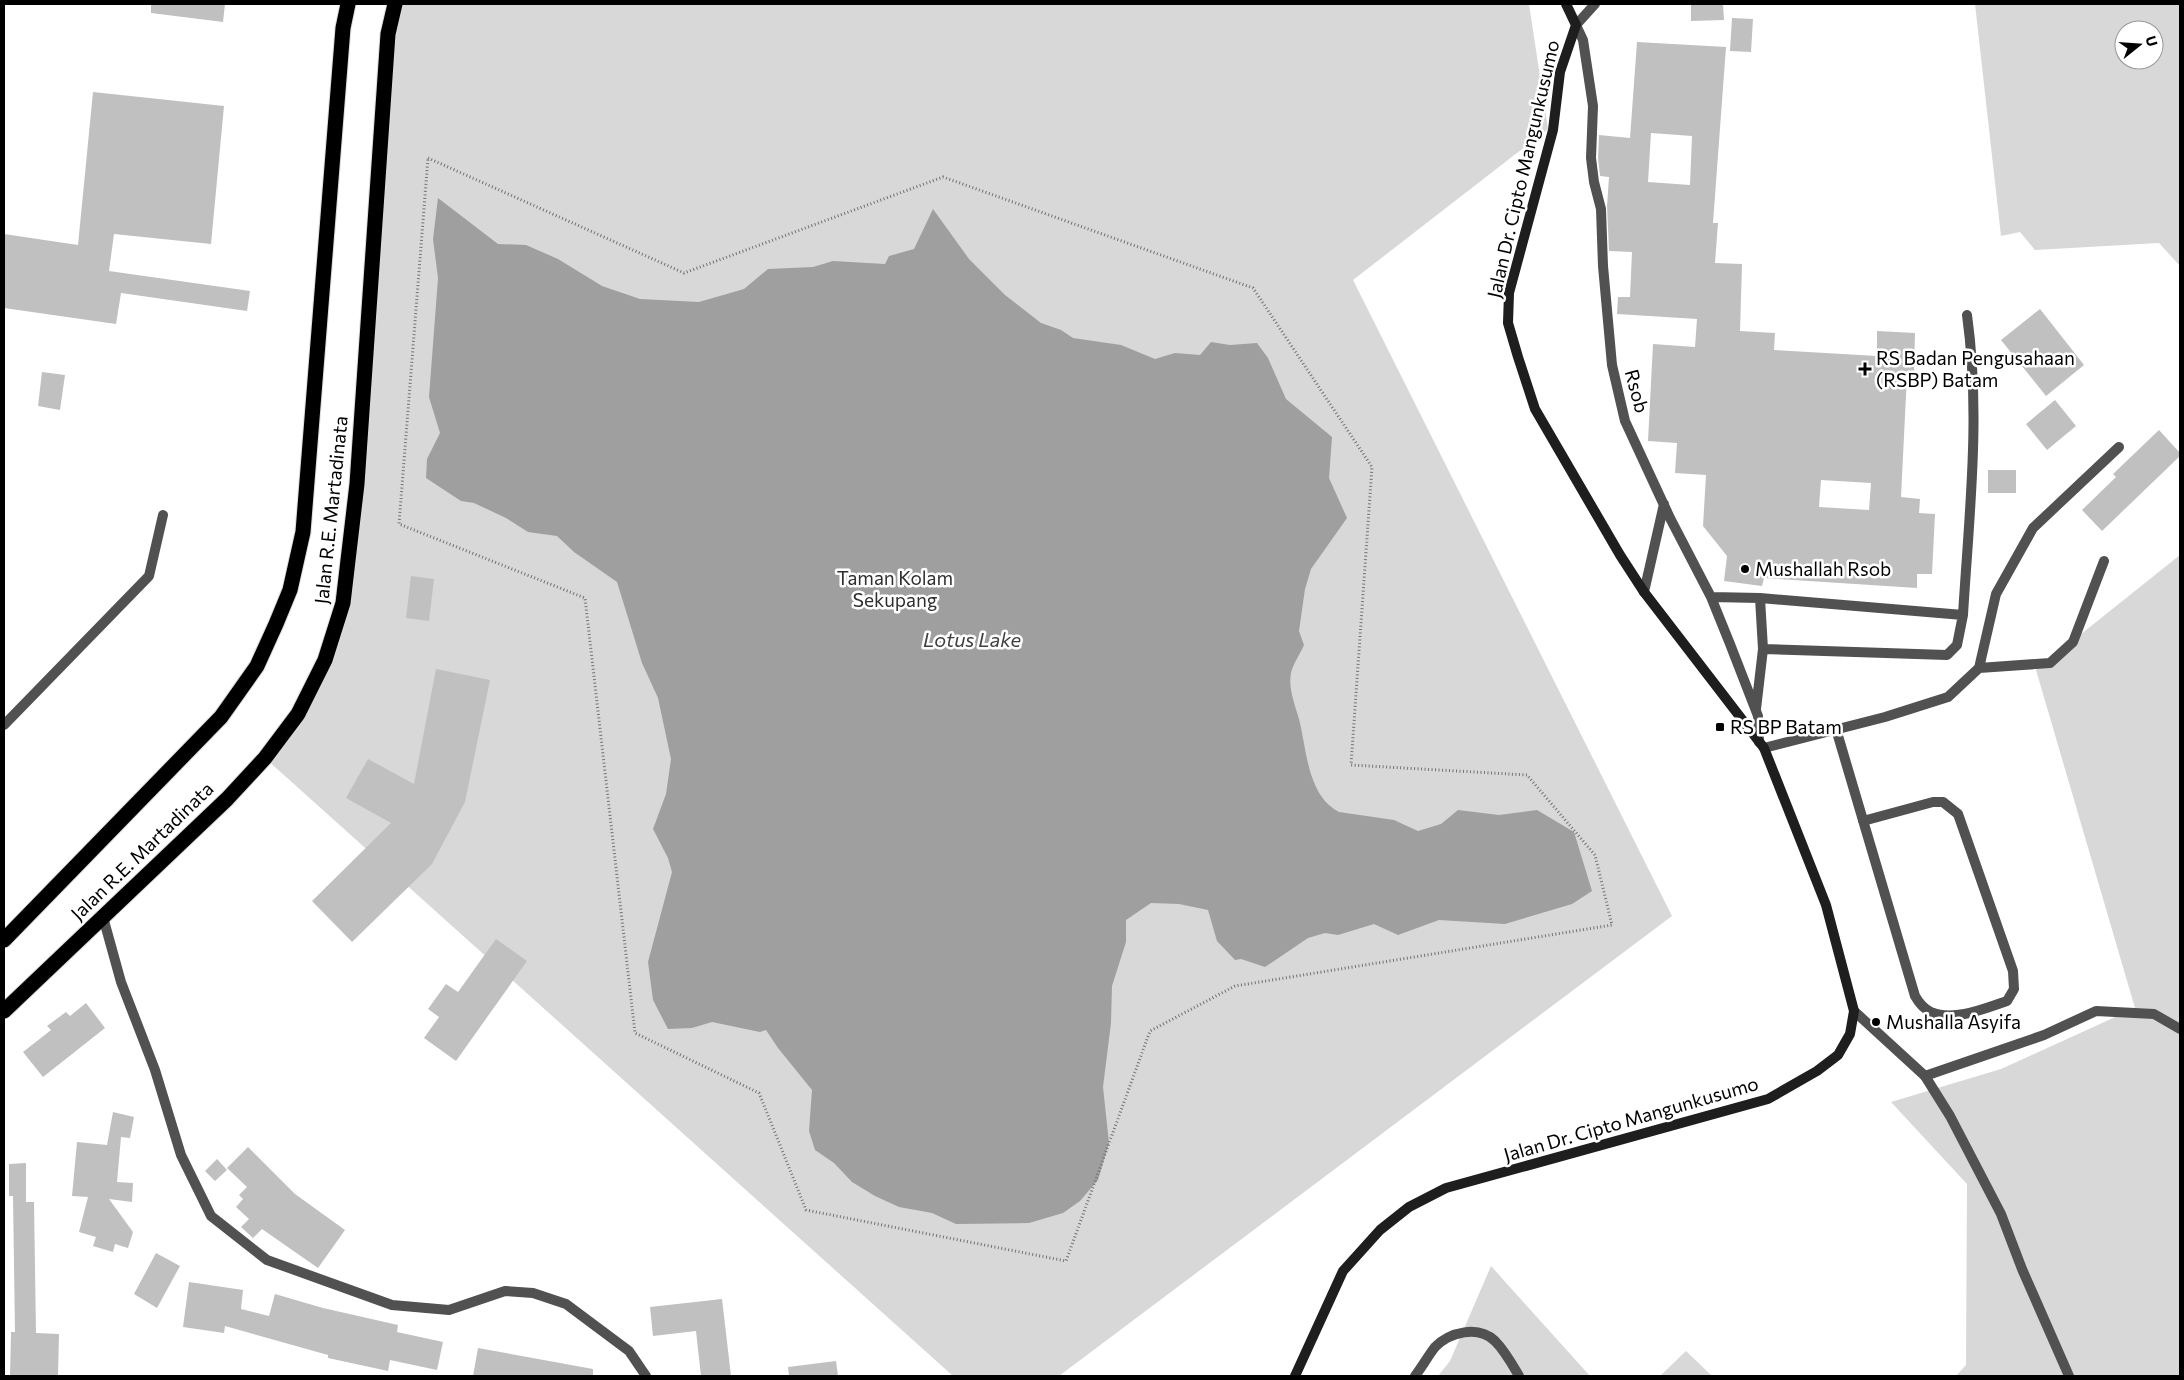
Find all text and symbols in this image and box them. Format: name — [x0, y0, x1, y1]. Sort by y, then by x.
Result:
north arrow — [2114, 20, 2164, 70]
text: U — [2142, 34, 2162, 48]
street label: Jalan Dr. Cipto Mangunkusumo — [1482, 38, 1563, 300]
place label: RS Badan Pengusahaan (RSBP) Batam — [1876, 346, 2075, 391]
marker: RS Badan Pengusahaan (RSBP) Batam — [1858, 362, 1872, 376]
street label: Rsob — [1621, 367, 1654, 415]
street label: Jalan R.E. Martadinata — [309, 415, 352, 605]
place label: Mushallah Rsob — [1755, 557, 1891, 580]
marker: Mushallah Rsob — [1739, 563, 1751, 575]
park label: Taman Kolam Sekupang — [837, 566, 953, 611]
water label: Lotus Lake — [923, 627, 1022, 651]
place label: RS BP Batam — [1730, 715, 1842, 738]
marker: RS BP Batam — [1714, 721, 1726, 733]
street label: Jalan R.E. Martadinata — [66, 777, 218, 925]
place label: Mushalla Asyifa — [1886, 1010, 2021, 1033]
marker: Mushalla Asyifa — [1870, 1016, 1882, 1028]
street label: Jalan Dr. Cipto Mangunkusumo — [1501, 1071, 1761, 1166]

